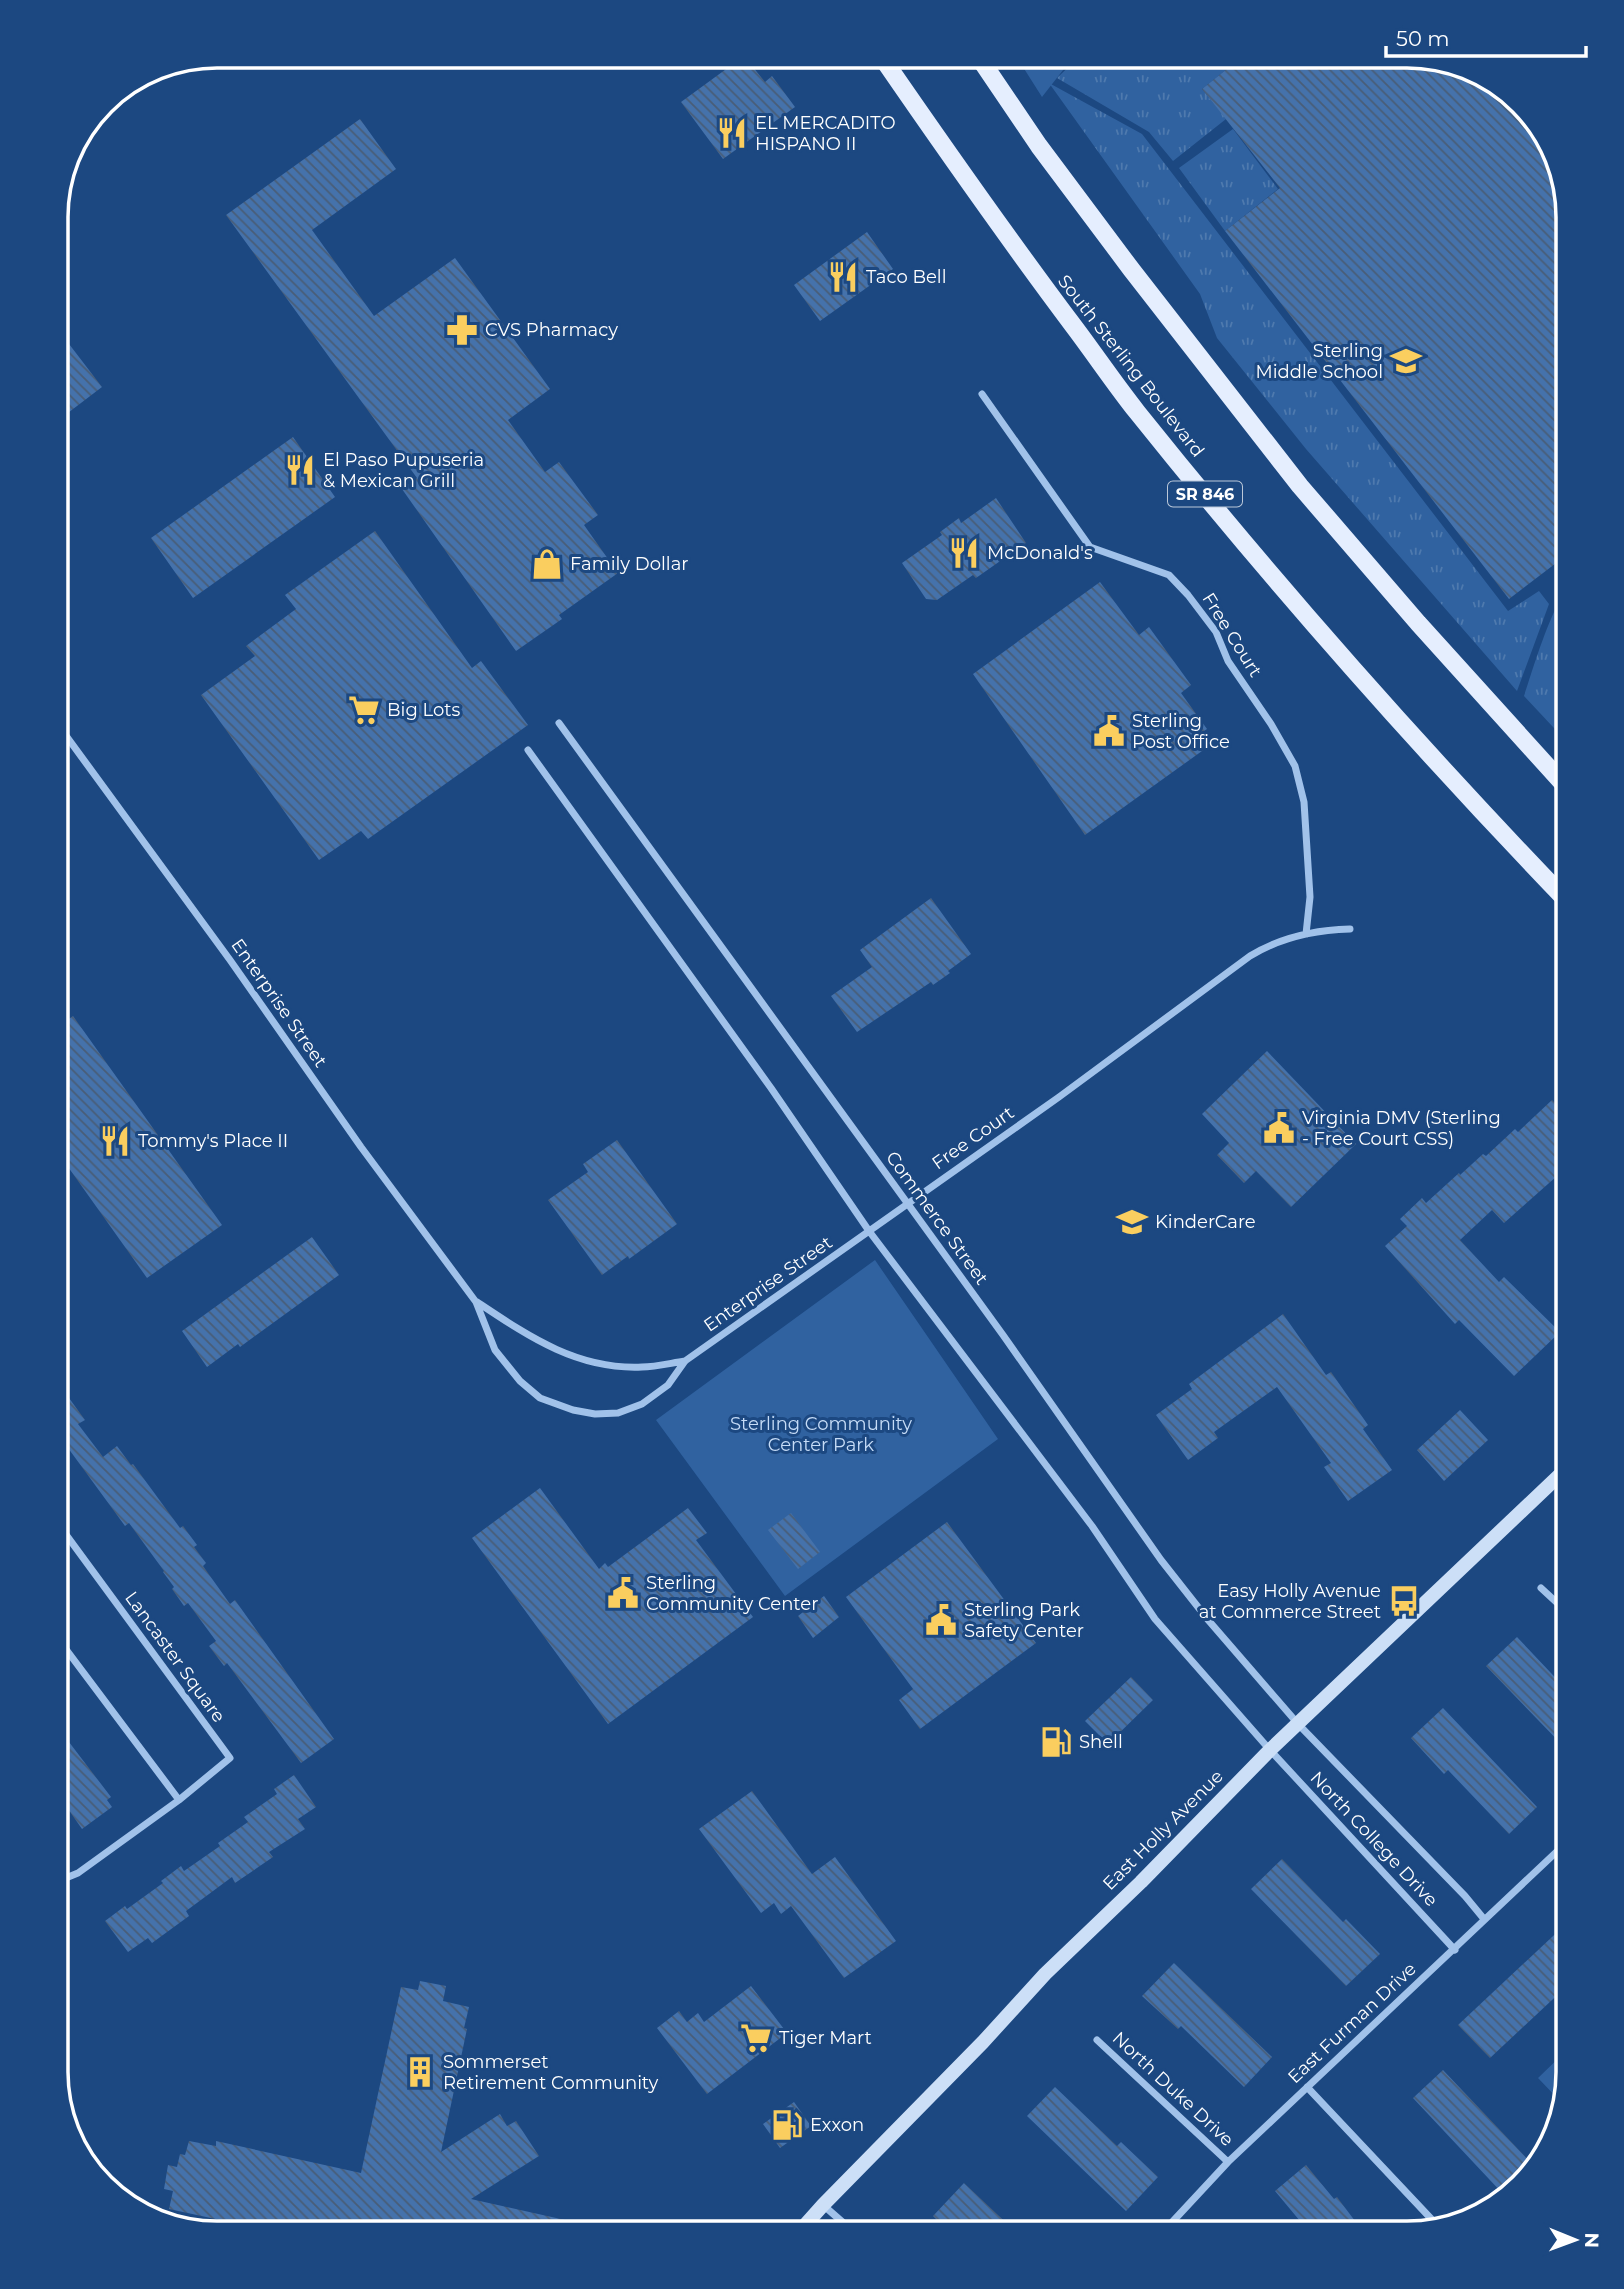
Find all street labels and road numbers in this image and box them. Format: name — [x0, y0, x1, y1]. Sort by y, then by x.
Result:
street label: South Sterling Boulevard — [1053, 270, 1209, 462]
road number: SR 846 — [1168, 481, 1242, 506]
street label: Free Court — [1197, 589, 1267, 681]
street label: Enterprise Street — [226, 934, 332, 1072]
street label: Free Court — [928, 1102, 1018, 1174]
street label: Commerce Street — [881, 1147, 993, 1289]
street label: Enterprise Street — [699, 1231, 837, 1337]
street label: Lancaster Square — [120, 1587, 230, 1727]
street label: East Holly Avenue — [1098, 1765, 1228, 1895]
street label: North College Drive — [1306, 1767, 1442, 1911]
street label: East Furman Drive — [1283, 1958, 1421, 2088]
street label: North Duke Drive — [1108, 2027, 1238, 2151]

